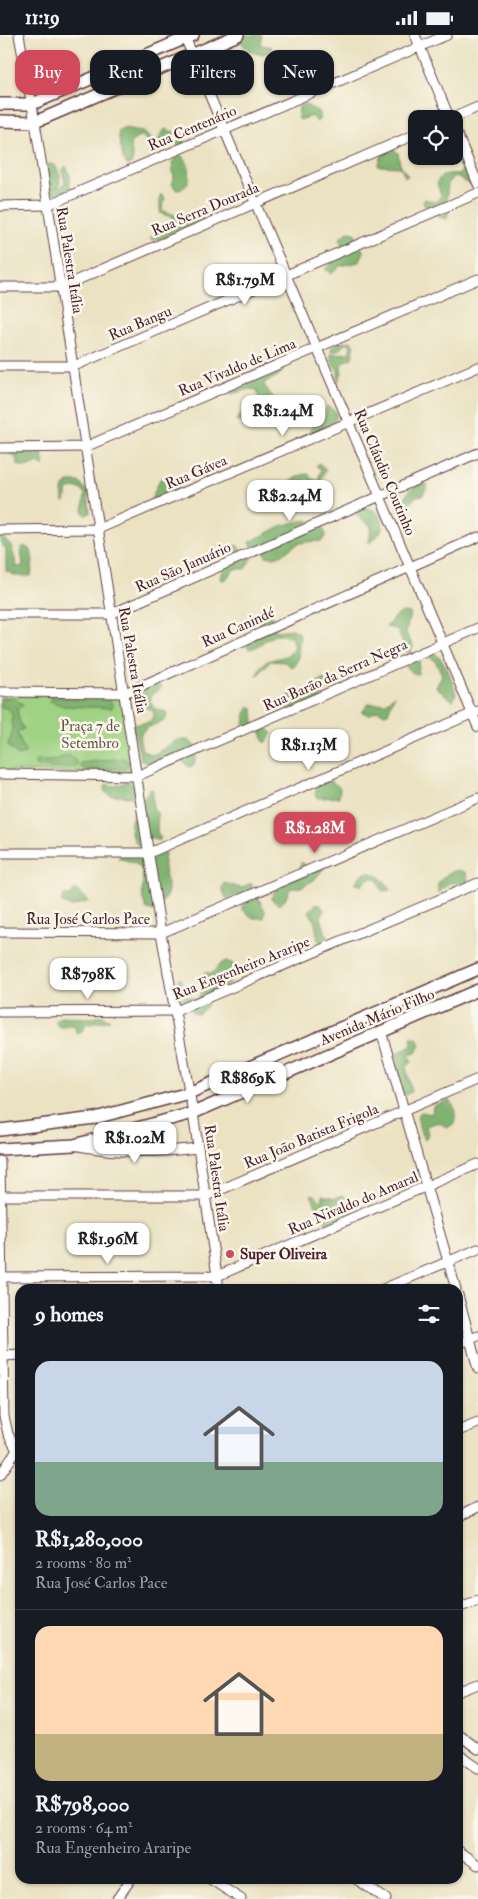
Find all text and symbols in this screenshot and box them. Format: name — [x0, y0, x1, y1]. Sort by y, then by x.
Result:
text: 11:19 — [25, 6, 60, 30]
chip: Buy — [15, 50, 80, 95]
chip: Rent — [90, 50, 161, 95]
chip: Filters — [171, 50, 254, 95]
chip: New — [264, 50, 334, 95]
street label: Rua Centenário — [145, 101, 239, 156]
map controls — [408, 110, 463, 165]
button: locate — [408, 110, 463, 165]
street label: Rua Serra Dourada — [148, 178, 263, 241]
street label: Rua Palestra Itália — [52, 205, 87, 316]
pin: R$1.79M — [199, 263, 291, 306]
text: R$1.79M — [215, 270, 275, 290]
street label: Rua Bangu — [106, 302, 175, 345]
street label: Rua Vivaldo de Lima — [176, 334, 300, 401]
pin: R$1.24M — [237, 395, 329, 437]
text: R$1.24M — [252, 401, 314, 421]
street label: Rua Cláudio Coutinho — [349, 406, 420, 538]
street label: Rua Gávea — [163, 451, 231, 494]
pin: R$2.24M — [244, 479, 336, 522]
text: R$2.24M — [258, 486, 322, 506]
street label: Rua São Januário — [132, 538, 234, 598]
street label: Rua Canindé — [199, 603, 278, 652]
street label: Rua Palestra Itália — [114, 605, 151, 716]
street label: Rua Barão da Serra Negra — [260, 635, 411, 716]
park label: Praça 7 de Setembro — [60, 717, 120, 753]
pin: R$1.13M — [263, 729, 355, 771]
text: R$1.13M — [281, 735, 337, 755]
pin: R$1.28M — [269, 811, 361, 854]
text: R$1.28M — [285, 818, 345, 838]
street label: Rua José Carlos Pace — [26, 910, 150, 930]
street label: Rua Engenheiro Araripe — [170, 932, 313, 1006]
pin: R$798K — [47, 957, 129, 1000]
text: R$798K — [61, 964, 115, 984]
street label: Avenida Mário Filho — [316, 985, 437, 1051]
pin: R$869K — [207, 1061, 289, 1104]
text: R$869K — [220, 1068, 276, 1088]
street label: Rua João Batista Frigola — [241, 1099, 383, 1174]
pin: R$1.02M — [89, 1121, 181, 1164]
street label: Rua Palestra Itália — [200, 1123, 234, 1234]
text: R$1.02M — [104, 1128, 166, 1148]
street label: Rua Nivaldo do Amaral — [285, 1167, 421, 1240]
pin: R$1.96M — [62, 1223, 154, 1265]
text: R$1.96M — [77, 1229, 139, 1249]
place label: Super Oliveira — [240, 1245, 328, 1265]
marker: Super Oliveira — [224, 1248, 236, 1260]
icon: filters — [415, 1300, 443, 1328]
text: 9 homes — [35, 1301, 104, 1328]
icon: home — [194, 1393, 284, 1483]
text: R$1,280,000 — [35, 1526, 143, 1553]
text: 2 rooms · 80 m² — [35, 1553, 132, 1573]
text: Rua José Carlos Pace — [35, 1573, 167, 1593]
icon: home — [194, 1659, 284, 1749]
text: R$798,000 — [35, 1791, 129, 1818]
text: 2 rooms · 64 m² — [35, 1818, 133, 1838]
text: Rua Engenheiro Araripe — [35, 1838, 191, 1858]

